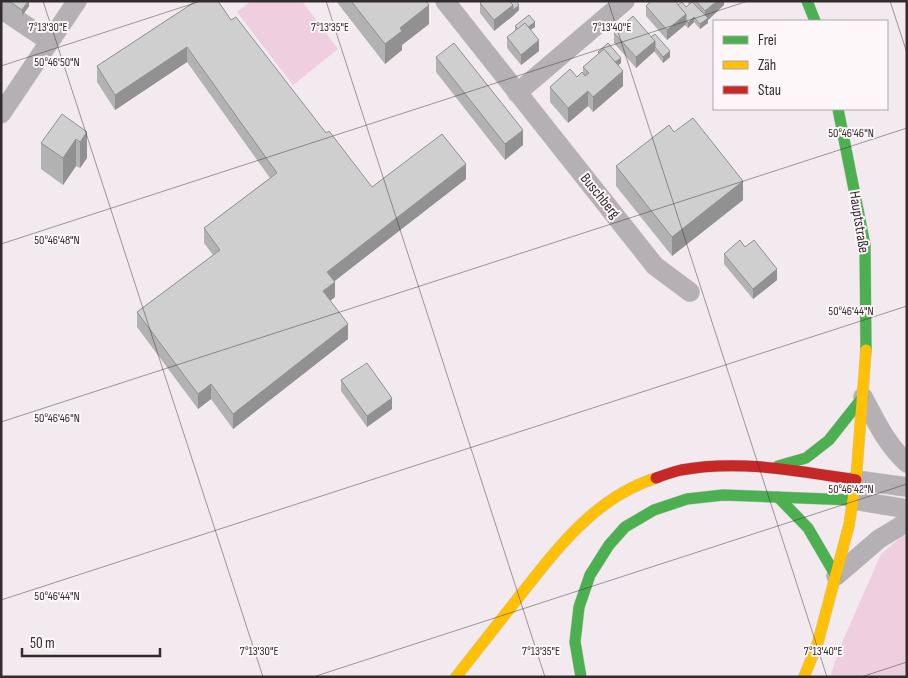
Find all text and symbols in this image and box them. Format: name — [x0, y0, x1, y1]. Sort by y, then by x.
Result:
text: 7°13'30"E — [29, 20, 67, 35]
text: 7°13'35"E — [311, 20, 349, 35]
text: 7°13'40"E — [593, 20, 631, 35]
legend — [713, 20, 888, 110]
text: Frei — [758, 31, 777, 50]
text: 50°46'50"N — [34, 55, 80, 70]
text: Zäh — [758, 56, 776, 75]
text: Stau — [758, 81, 781, 100]
text: 50°46'46"N — [828, 126, 874, 141]
street label: Buschberg — [576, 169, 624, 223]
street label: Hauptstraße — [845, 190, 873, 254]
text: 50°46'48"N — [34, 233, 80, 248]
text: 50°46'44"N — [828, 304, 874, 319]
text: 50°46'46"N — [34, 411, 80, 426]
text: 50°46'42"N — [828, 482, 874, 497]
text: 50°46'44"N — [34, 589, 80, 604]
scale bar — [22, 626, 160, 658]
text: 50 m — [30, 634, 55, 653]
text: 7°13'30"E — [240, 644, 278, 659]
text: 7°13'35"E — [522, 644, 560, 659]
text: 7°13'40"E — [804, 644, 842, 659]

